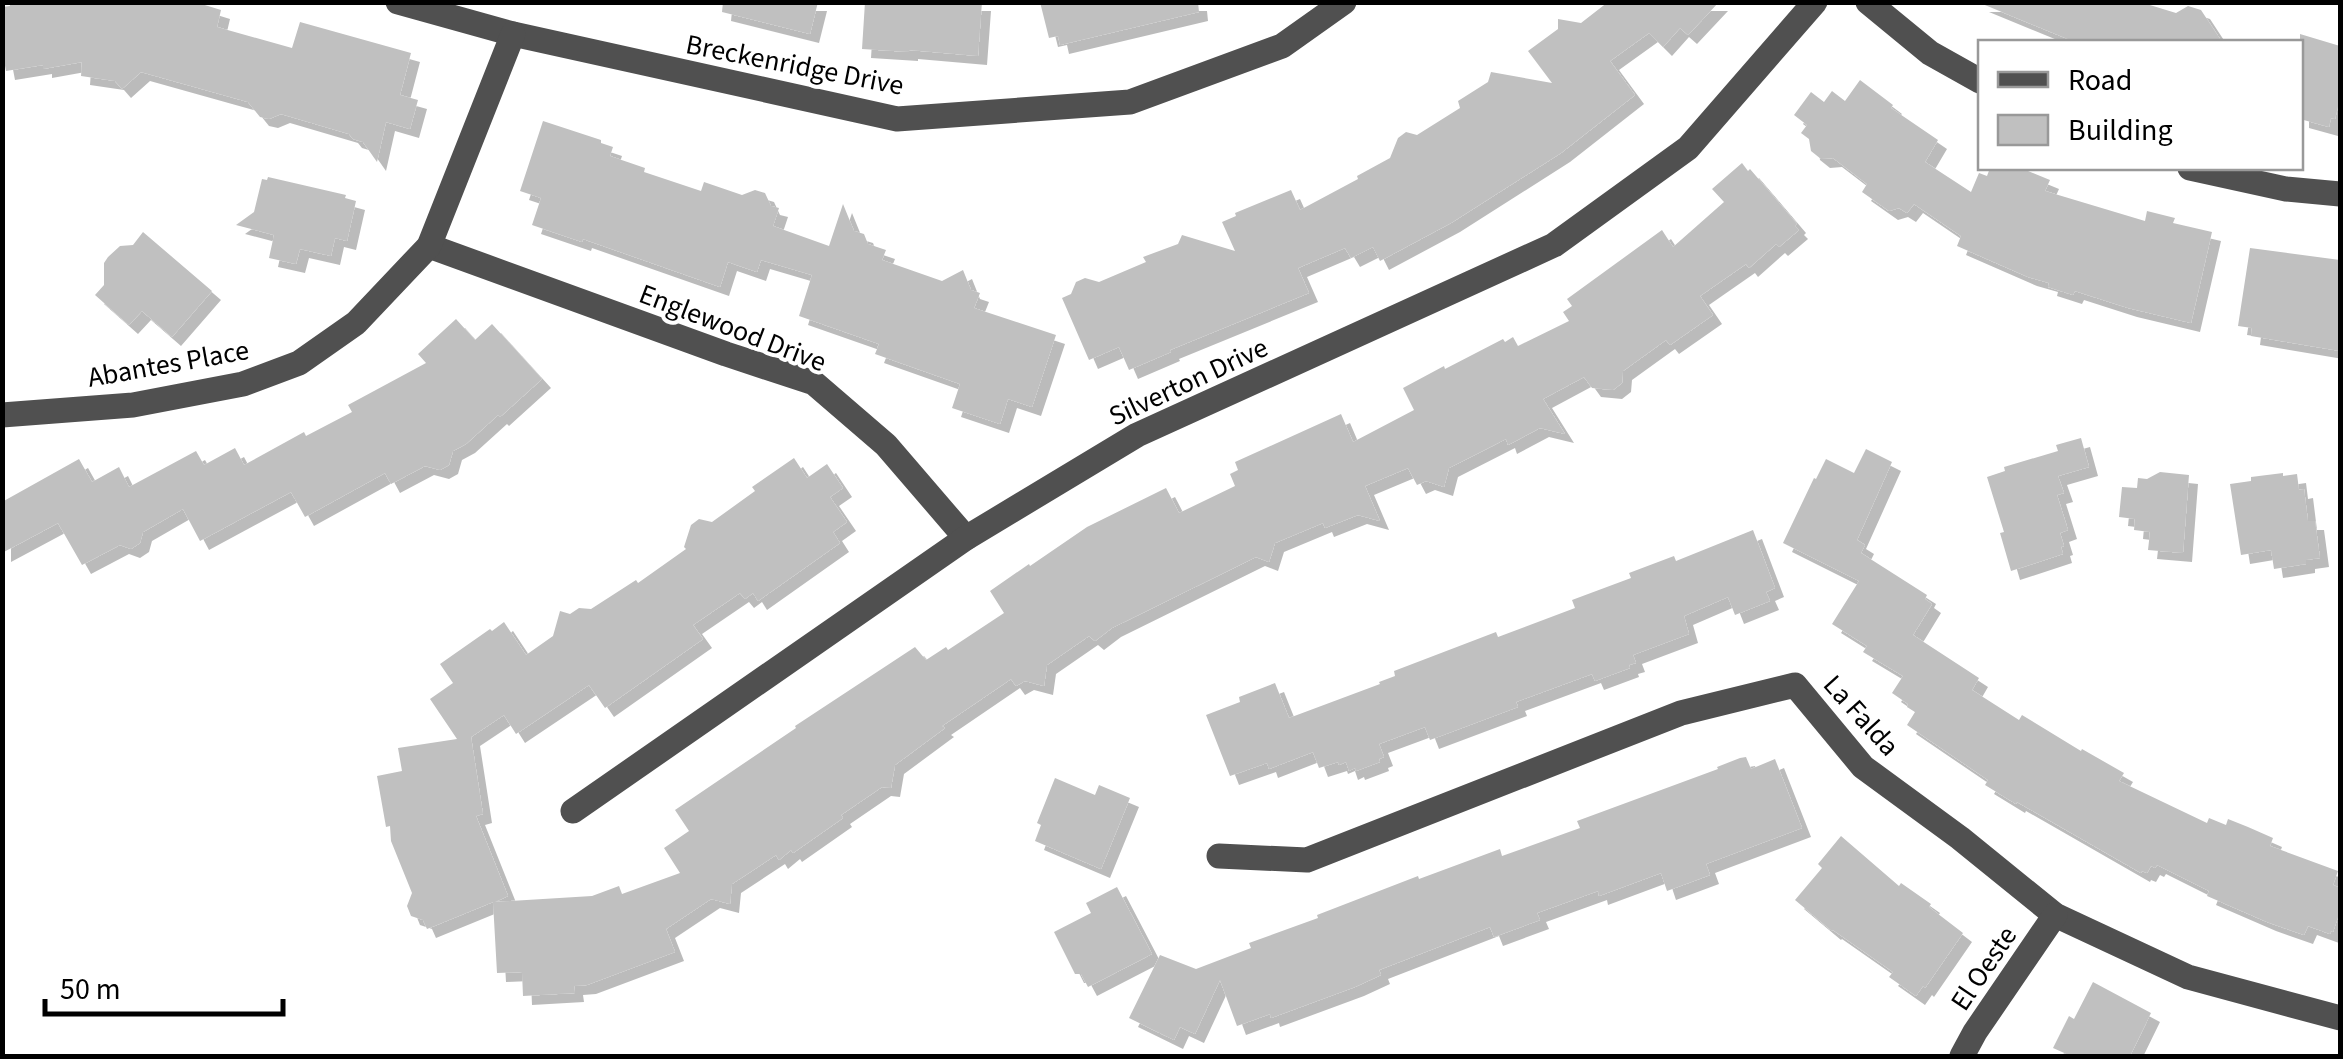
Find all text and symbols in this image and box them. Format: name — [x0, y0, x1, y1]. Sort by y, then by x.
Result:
street label: Breckenridge Drive — [682, 24, 907, 106]
legend — [1978, 40, 2303, 170]
text: Road — [2068, 59, 2132, 102]
text: Building — [2068, 109, 2173, 152]
street label: Englewood Drive — [633, 274, 832, 382]
street label: Silverton Drive — [1102, 328, 1275, 436]
street label: Abantes Place — [84, 330, 252, 398]
street label: La Falda — [1814, 666, 1909, 765]
street label: El Oeste — [1941, 918, 2027, 1019]
scale bar — [45, 954, 282, 1016]
text: 50 m — [60, 968, 121, 1011]

